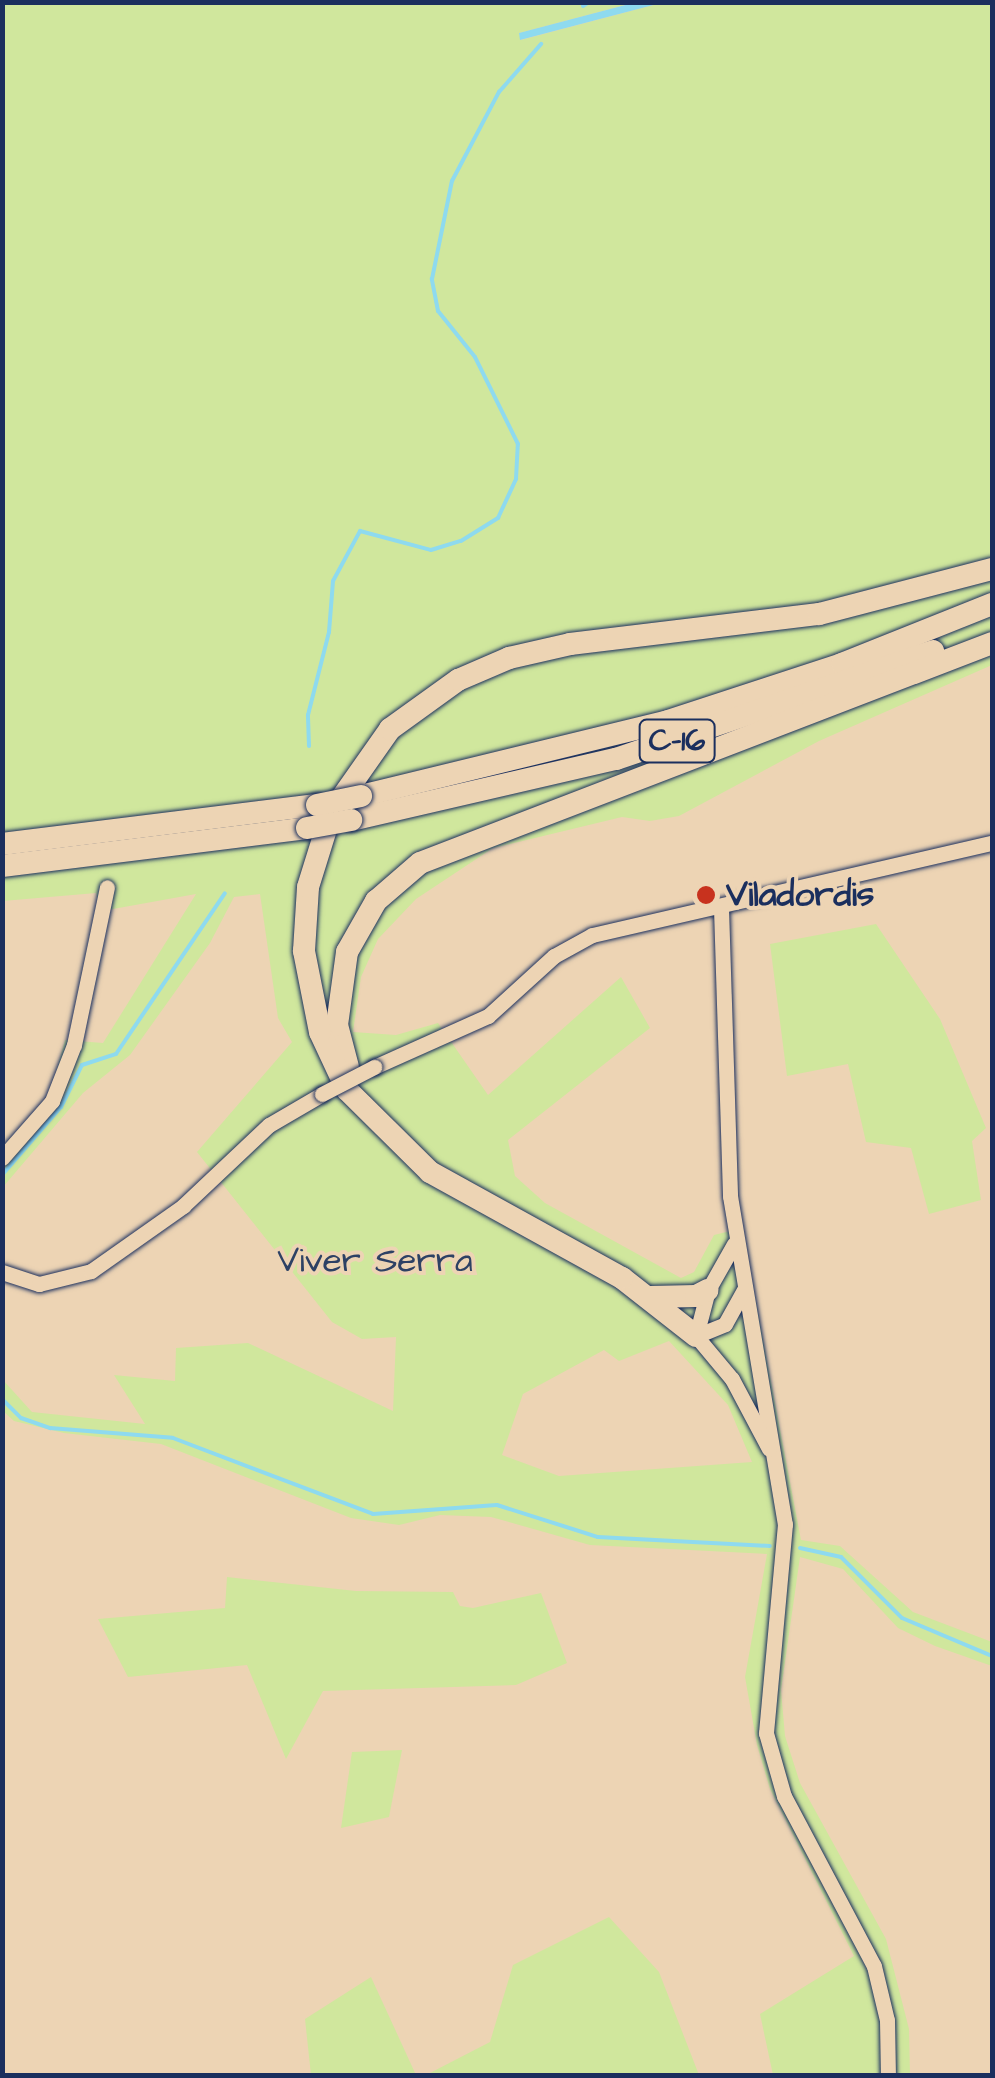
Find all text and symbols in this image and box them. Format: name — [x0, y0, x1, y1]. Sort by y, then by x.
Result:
road number: C-16 — [637, 714, 717, 768]
place label: Viladordis — [726, 874, 874, 916]
marker: Viladordis — [695, 884, 717, 906]
park label: Viver Serra — [277, 1240, 473, 1282]

